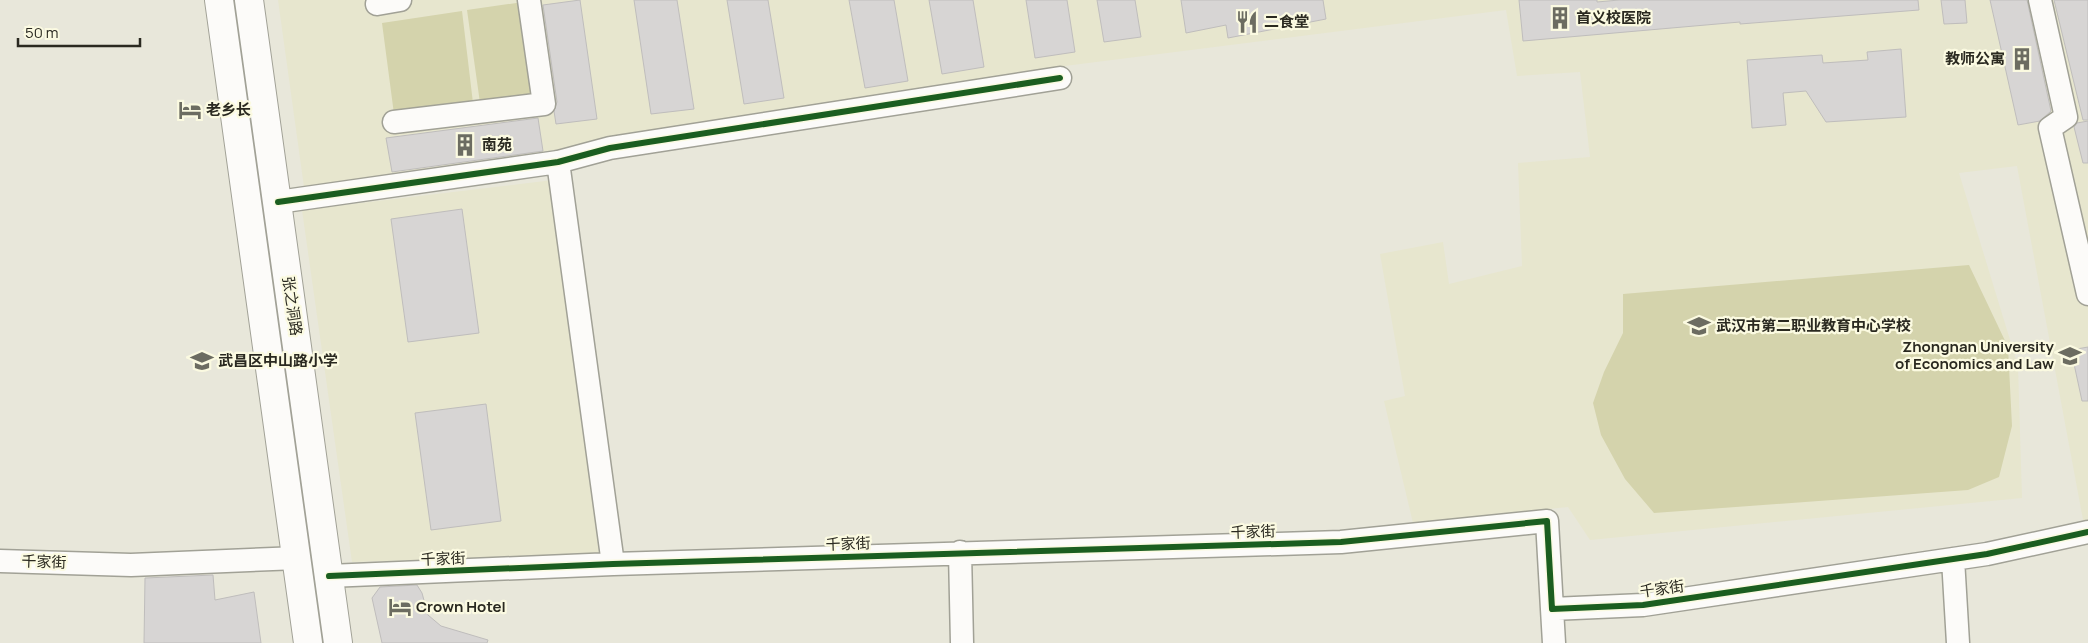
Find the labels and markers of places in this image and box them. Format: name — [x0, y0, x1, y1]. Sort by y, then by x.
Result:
building icon: 首义校医院 — [1547, 5, 1573, 31]
place label: 首义校医院 — [1576, 7, 1651, 28]
restaurant icon: 二食堂 — [1234, 9, 1260, 35]
place label: 二食堂 — [1264, 11, 1309, 32]
building icon: 教师公寓 — [2009, 46, 2035, 72]
place label: 教师公寓 — [1945, 48, 2005, 69]
hotel icon: 老乡长 — [177, 97, 203, 123]
place label: 老乡长 — [206, 99, 251, 120]
building icon: 南苑 — [452, 132, 478, 158]
place label: 南苑 — [482, 134, 512, 155]
school or university icon: 武汉市第二职业教育中心学校 — [1686, 313, 1712, 339]
place label: 武汉市第二职业教育中心学校 — [1716, 315, 1911, 336]
place label: Zhongnan University of Economics and Law — [1895, 336, 2055, 374]
school or university icon: Zhongnan University of Economics and Law — [2057, 343, 2083, 369]
school or university icon: 武昌区中山路小学 — [189, 348, 215, 374]
place label: 武昌区中山路小学 — [218, 350, 338, 371]
hotel icon: Crown Hotel — [387, 594, 413, 620]
place label: Crown Hotel — [416, 596, 506, 617]

